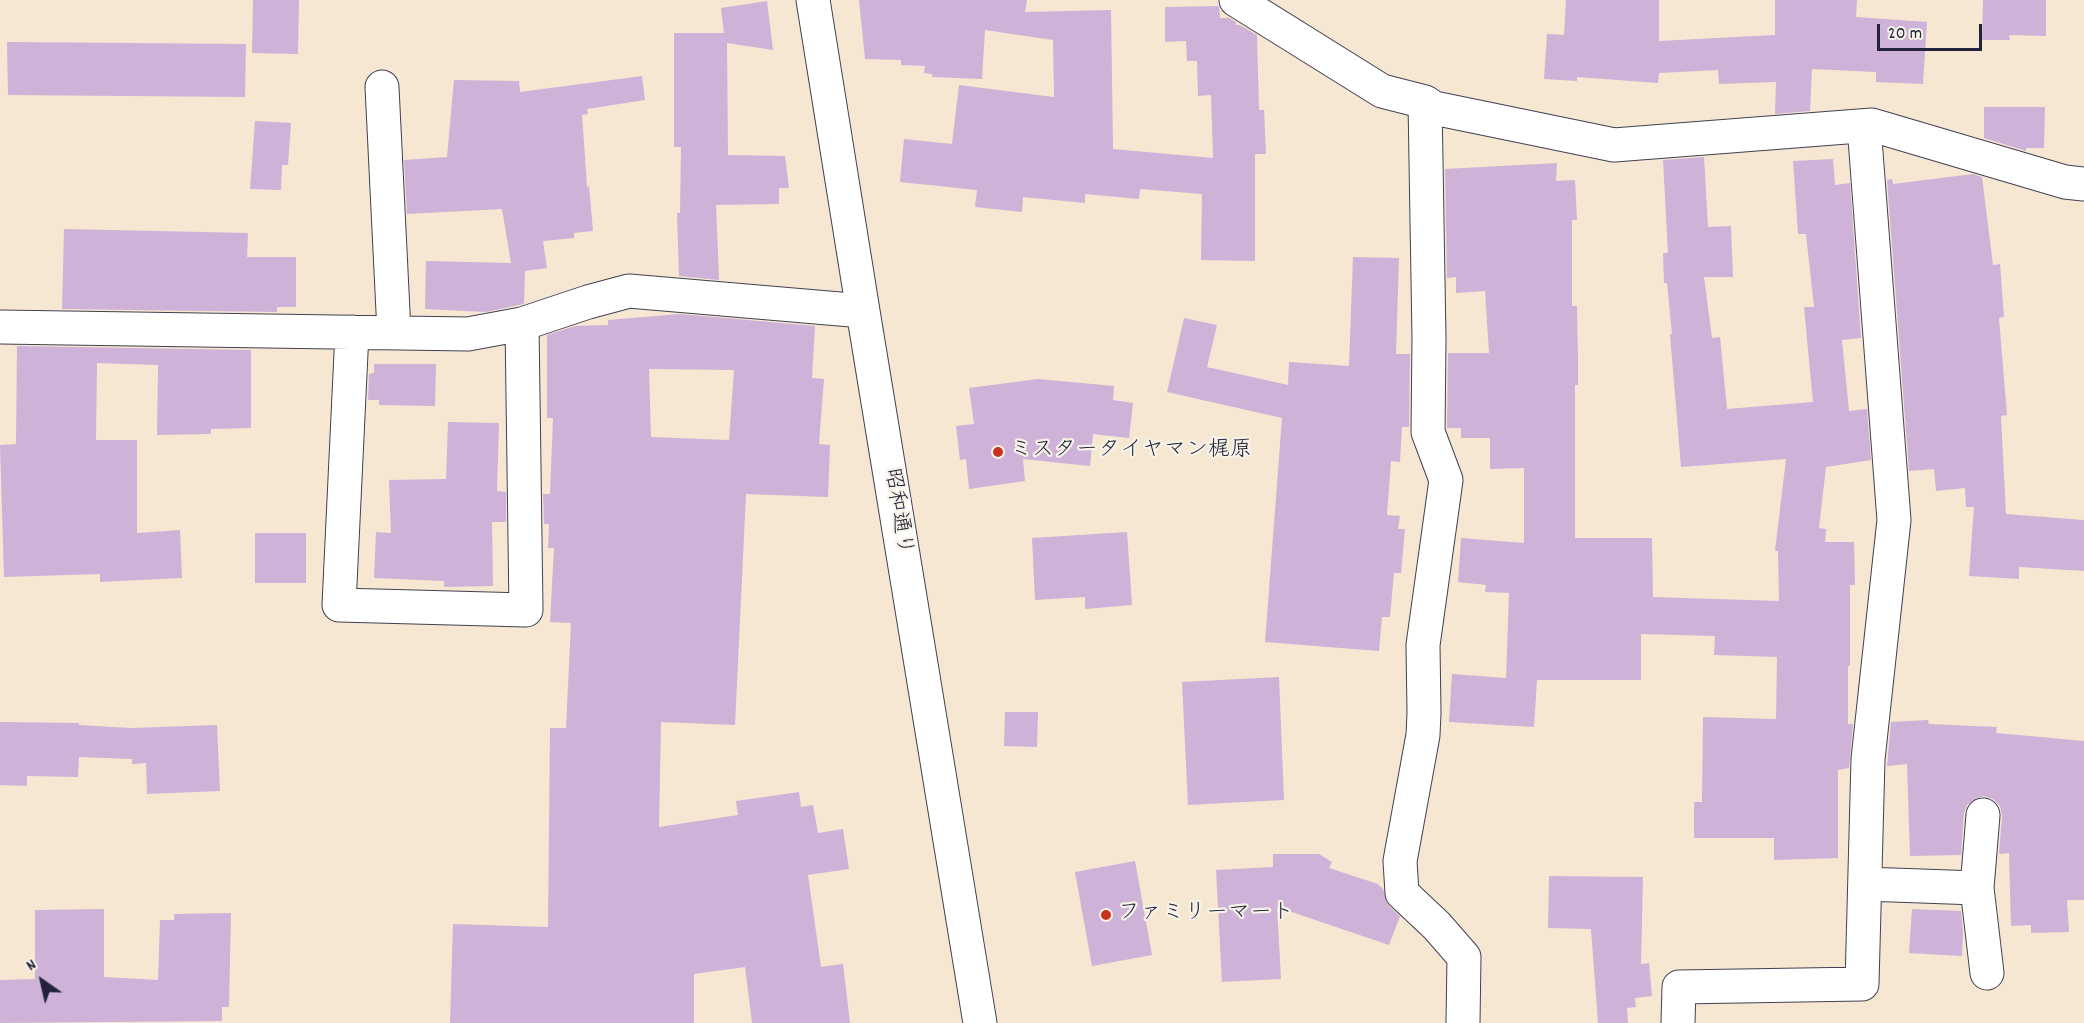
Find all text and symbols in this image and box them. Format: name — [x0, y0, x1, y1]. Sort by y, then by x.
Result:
scale bar — [1880, 12, 1985, 50]
text: 20 m — [1888, 22, 1922, 47]
place label: ミスタータイヤマン梶原 — [1010, 439, 1252, 465]
marker: ミスタータイヤマン梶原 — [991, 445, 1005, 459]
street label: 昭和通り — [876, 466, 916, 558]
place label: ファミリーマート — [1118, 902, 1294, 928]
marker: ファミリーマート — [1099, 908, 1113, 922]
north arrow — [12, 951, 72, 1011]
text: N — [22, 954, 41, 977]

